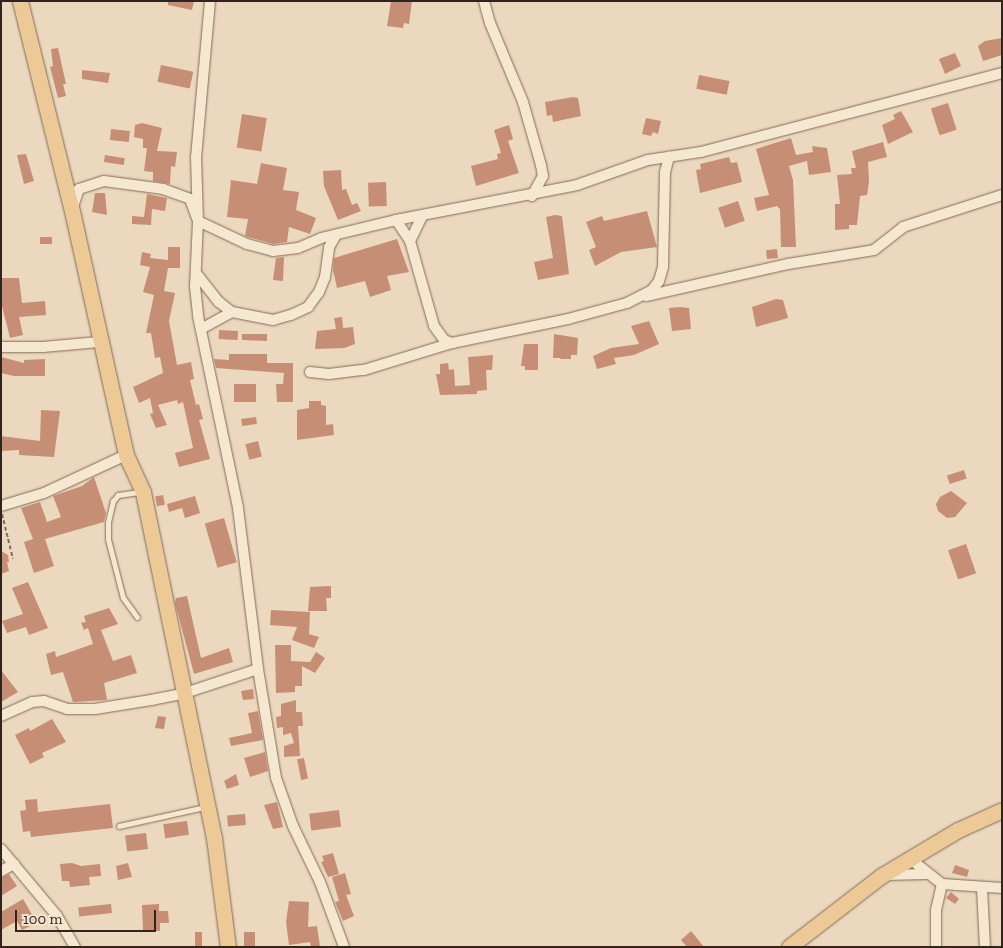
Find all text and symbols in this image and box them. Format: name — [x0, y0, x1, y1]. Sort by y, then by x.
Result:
scale bar — [18, 900, 159, 932]
text: 100 m — [23, 910, 62, 928]

